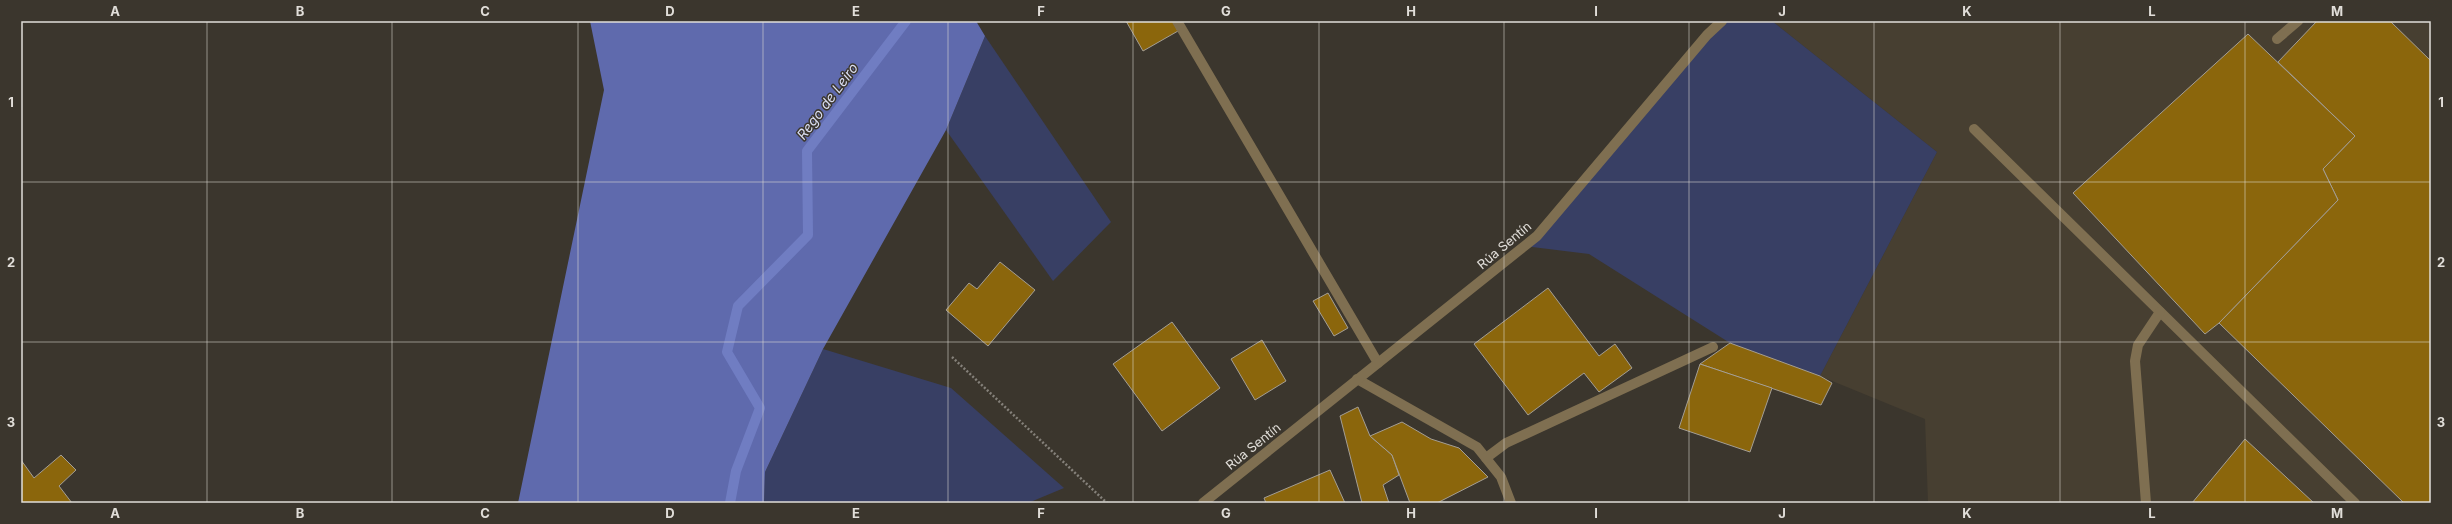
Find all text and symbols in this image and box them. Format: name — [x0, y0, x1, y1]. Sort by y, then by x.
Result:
text: A — [110, 3, 120, 19]
text: B — [296, 3, 305, 19]
text: C — [480, 3, 490, 19]
text: D — [665, 3, 675, 19]
text: E — [852, 3, 860, 19]
text: F — [1037, 3, 1045, 19]
text: G — [1221, 3, 1231, 19]
text: H — [1406, 3, 1416, 19]
text: I — [1594, 3, 1598, 19]
text: J — [1778, 3, 1786, 19]
text: K — [1962, 3, 1972, 19]
text: L — [2148, 3, 2156, 19]
text: M — [2331, 3, 2343, 19]
water label: Rego de Leiro — [793, 59, 861, 143]
text: 1 — [8, 94, 14, 110]
text: 1 — [2438, 94, 2444, 110]
street label: Rúa Sentín — [1474, 218, 1534, 272]
text: 2 — [7, 254, 15, 270]
text: 2 — [2437, 254, 2445, 270]
text: 3 — [7, 414, 15, 430]
text: 3 — [2437, 414, 2445, 430]
street label: Rúa Sentín — [1222, 419, 1284, 473]
text: A — [110, 505, 120, 521]
text: B — [296, 505, 305, 521]
text: C — [480, 505, 490, 521]
text: D — [665, 505, 675, 521]
text: E — [852, 505, 860, 521]
text: F — [1037, 505, 1045, 521]
text: G — [1221, 505, 1231, 521]
text: H — [1406, 505, 1416, 521]
text: I — [1594, 505, 1598, 521]
text: J — [1778, 505, 1786, 521]
text: K — [1962, 505, 1972, 521]
text: L — [2148, 505, 2156, 521]
text: M — [2331, 505, 2343, 521]

